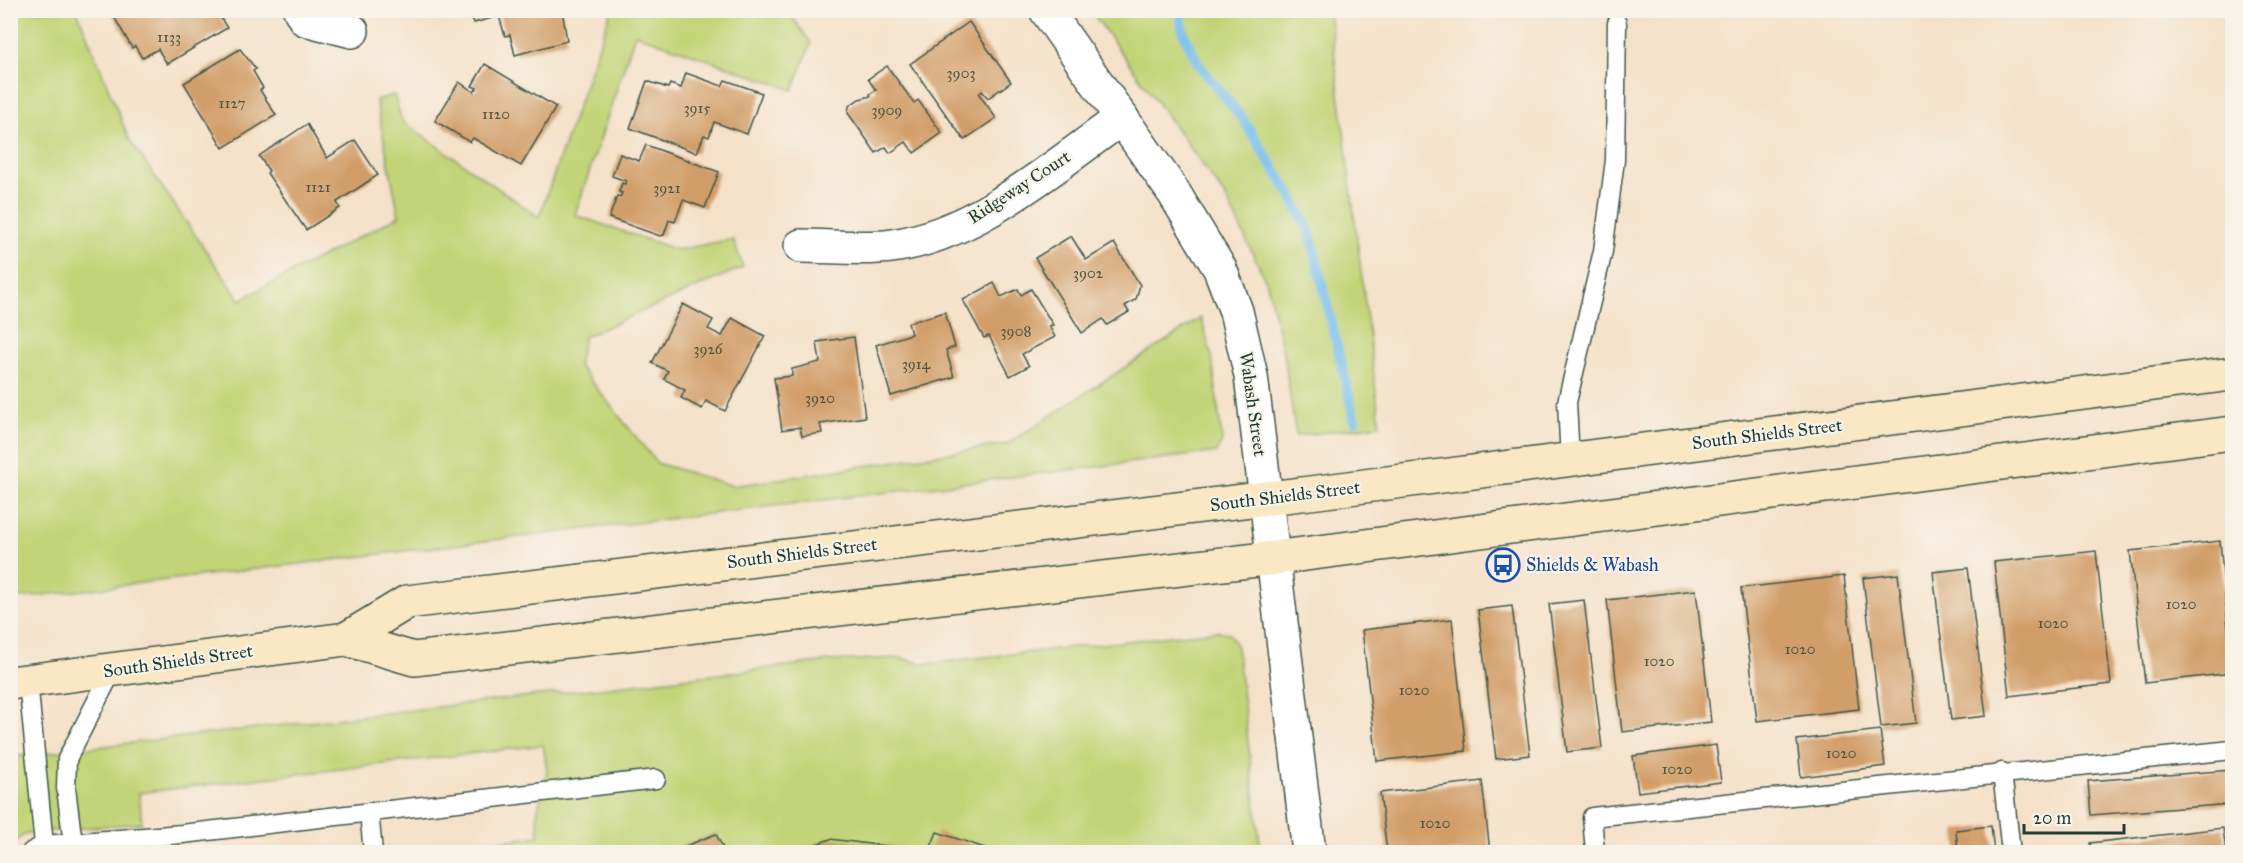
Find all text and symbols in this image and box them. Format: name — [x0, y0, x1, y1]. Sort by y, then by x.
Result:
house number: 1133 — [157, 28, 181, 46]
house number: 3903 — [947, 64, 975, 82]
house number: 1127 — [219, 94, 245, 112]
house number: 3915 — [684, 99, 710, 117]
house number: 3909 — [872, 101, 902, 119]
house number: 1120 — [482, 105, 510, 123]
street label: Ridgeway Court — [963, 145, 1076, 229]
house number: 1121 — [305, 178, 331, 196]
house number: 3921 — [653, 179, 681, 197]
house number: 3902 — [1073, 264, 1104, 282]
house number: 3908 — [1001, 322, 1031, 340]
house number: 3926 — [693, 340, 724, 358]
street label: Wabash Street — [1235, 350, 1271, 458]
house number: 3914 — [902, 355, 931, 373]
house number: 3920 — [805, 389, 835, 407]
street label: South Shields Street — [1691, 414, 1844, 454]
street label: South Shields Street — [1209, 476, 1362, 516]
street label: South Shields Street — [726, 533, 879, 573]
bus stop icon: Shields & Wabash — [1485, 547, 1521, 583]
place label: Shields & Wabash — [1526, 554, 1659, 576]
house number: 1020 — [2166, 595, 2196, 613]
house number: 1020 — [2038, 614, 2068, 632]
street label: South Shields Street — [102, 640, 255, 682]
house number: 1020 — [1785, 640, 1815, 658]
house number: 1020 — [1644, 652, 1674, 670]
house number: 1020 — [1399, 681, 1429, 699]
house number: 1020 — [1826, 744, 1856, 762]
house number: 1020 — [1662, 760, 1692, 778]
scale bar — [2024, 797, 2124, 835]
text: 20 m — [2033, 807, 2071, 829]
house number: 1020 — [1420, 814, 1450, 832]

